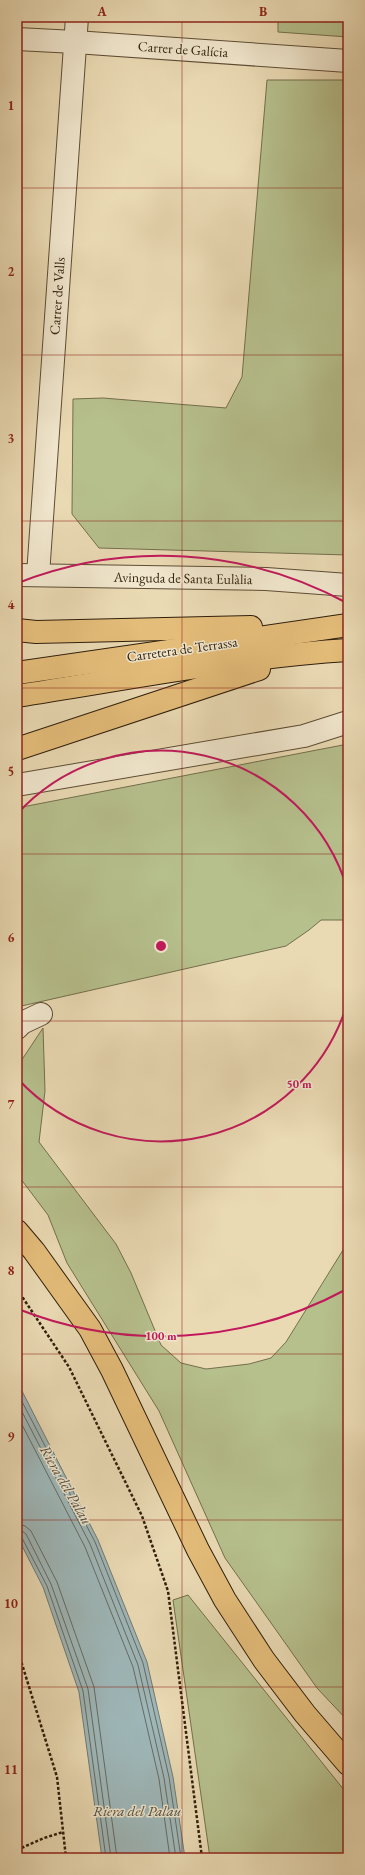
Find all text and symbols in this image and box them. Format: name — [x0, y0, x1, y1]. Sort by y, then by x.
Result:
text: A — [96, 3, 107, 20]
text: B — [259, 3, 267, 20]
street label: Carrer de Galícia — [137, 37, 229, 61]
text: 1 — [8, 97, 15, 114]
street label: Carrer de Valls — [45, 256, 69, 336]
text: 2 — [8, 263, 15, 280]
text: 3 — [8, 430, 15, 447]
street label: Avinguda de Santa Eulàlia — [112, 568, 253, 588]
text: 4 — [8, 596, 15, 613]
street label: Carretera de Terrassa — [126, 632, 239, 666]
text: 5 — [8, 763, 14, 780]
text: 6 — [8, 929, 15, 946]
centre of rings — [154, 939, 168, 953]
text: 50 m — [286, 1076, 312, 1092]
text: 7 — [8, 1096, 15, 1113]
text: 8 — [8, 1262, 15, 1279]
text: 100 m — [145, 1328, 177, 1344]
text: 9 — [8, 1428, 15, 1445]
water label: Riera del Palau — [36, 1442, 97, 1528]
text: 10 — [4, 1595, 18, 1612]
text: 11 — [4, 1761, 18, 1778]
water label: Riera del Palau — [93, 1801, 181, 1820]

